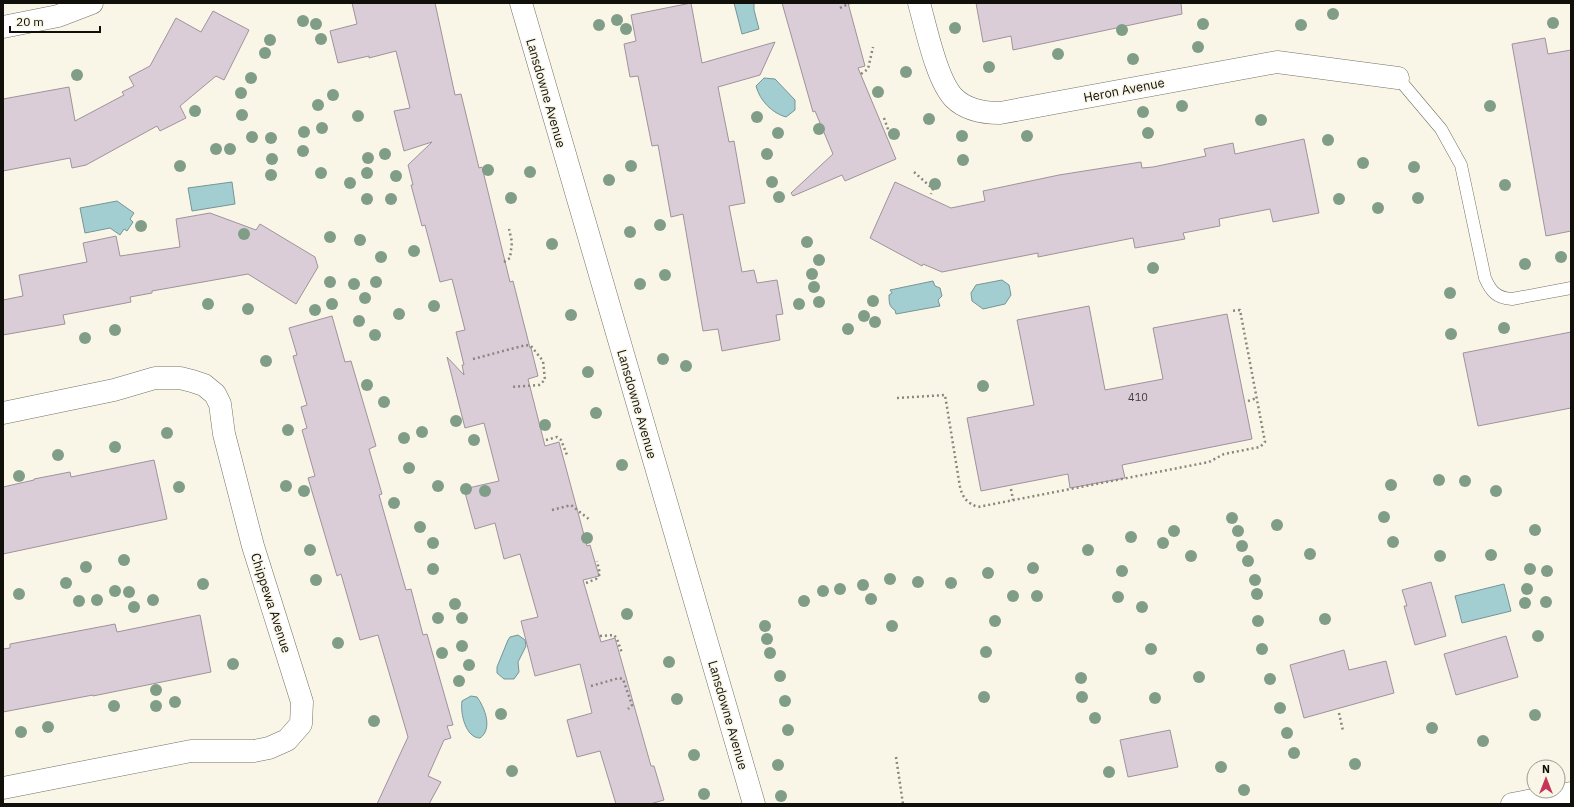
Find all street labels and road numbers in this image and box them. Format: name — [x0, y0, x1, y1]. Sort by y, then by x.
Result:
street label: Lansdowne Avenue — [522, 36, 570, 150]
street label: Heron Avenue — [1082, 74, 1166, 106]
street label: Lansdowne Avenue — [613, 347, 661, 461]
street label: Chippewa Avenue — [247, 551, 295, 655]
street label: Lansdowne Avenue — [704, 658, 752, 772]

